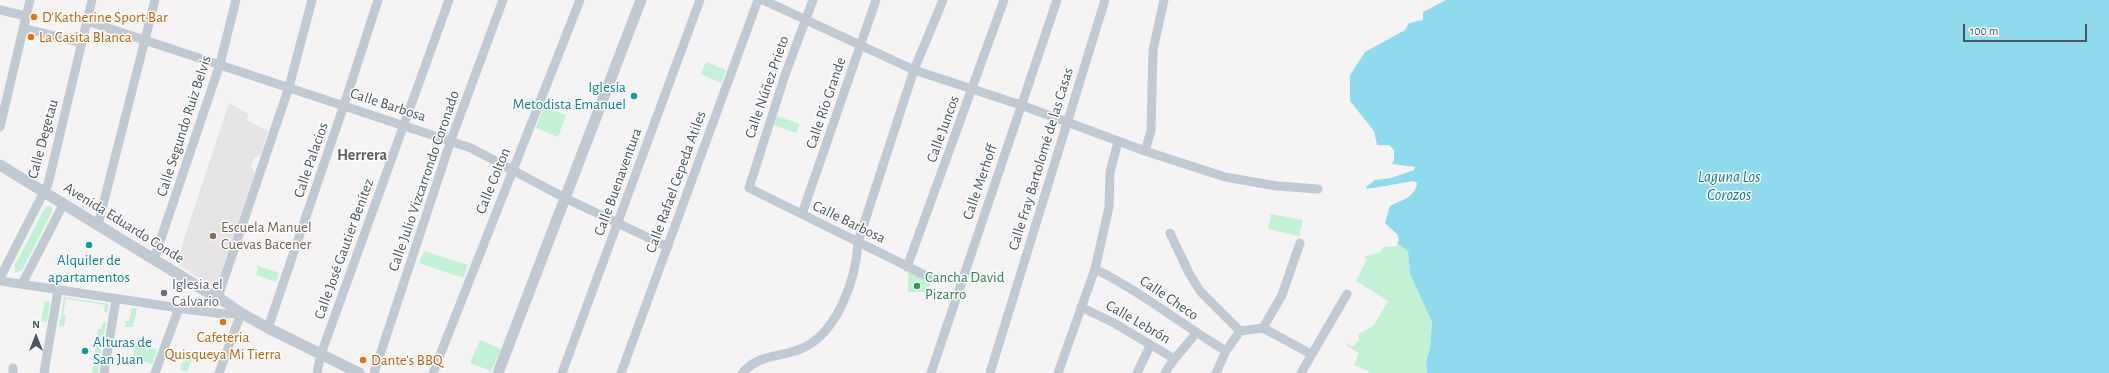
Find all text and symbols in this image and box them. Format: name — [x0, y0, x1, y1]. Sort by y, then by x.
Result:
place label: D'Katherine Sport Bar — [42, 8, 168, 26]
marker: D'Katherine Sport Bar — [29, 12, 39, 22]
scale bar — [1965, 16, 2089, 42]
text: 100 m — [1970, 25, 1998, 37]
place label: La Casita Blanca — [39, 28, 132, 46]
marker: La Casita Blanca — [26, 32, 36, 42]
street label: Calle Núñez Prieto — [741, 33, 793, 141]
street label: Calle Segundo Ruiz Belvis — [153, 53, 215, 199]
street label: Calle Río Grande — [802, 55, 850, 151]
street label: Calle Fray Bartolomé de las Casas — [1005, 65, 1077, 253]
place label: Iglesia Metodista Emanuel — [513, 78, 626, 113]
street label: Calle Barbosa — [348, 84, 428, 126]
street label: Calle Julio Vizcarrondo Coronado — [385, 88, 463, 274]
marker: Iglesia Metodista Emanuel — [629, 91, 639, 101]
street label: Calle Juncos — [923, 93, 963, 165]
street label: Calle Degetau — [24, 97, 62, 181]
street label: Calle Rafael Cepeda Atiles — [642, 109, 710, 255]
street label: Calle Palacios — [290, 120, 332, 200]
street label: Calle Buenaventura — [590, 126, 646, 238]
street label: Calle Merhoff — [959, 142, 1001, 222]
district label: Herrera — [337, 145, 387, 165]
street label: Calle Colton — [472, 145, 514, 217]
water label: Laguna Los Corozos — [1698, 167, 1760, 205]
street label: Calle José Gautier Benítez — [310, 176, 378, 322]
street label: Avenida Eduardo Conde — [60, 179, 188, 267]
street label: Calle Barbosa — [810, 197, 888, 247]
place label: Escuela Manuel Cuevas Bacener — [221, 218, 312, 253]
marker: Escuela Manuel Cuevas Bacener — [208, 231, 218, 241]
marker: Alquiler de apartamentos — [84, 240, 94, 250]
place label: Alquiler de apartamentos — [48, 251, 130, 286]
place label: Cancha David Pizarro — [925, 268, 1004, 303]
street label: Calle Checo — [1136, 272, 1202, 324]
place label: Iglesia el Calvario — [172, 275, 223, 310]
marker: Cancha David Pizarro — [912, 281, 922, 291]
marker: Iglesia el Calvario — [159, 288, 169, 298]
street label: Calle Lebrón — [1102, 296, 1174, 348]
north arrow — [16, 317, 56, 357]
marker: Cafeteria Quisqueya Mi Tierra — [218, 317, 228, 327]
text: N — [32, 319, 40, 330]
place label: Cafeteria Quisqueya Mi Tierra — [165, 328, 281, 363]
place label: Alturas de San Juan — [93, 333, 152, 368]
marker: Alturas de San Juan — [80, 346, 90, 356]
place label: Dante's BBQ — [371, 351, 443, 369]
marker: Dante's BBQ — [358, 355, 368, 365]

